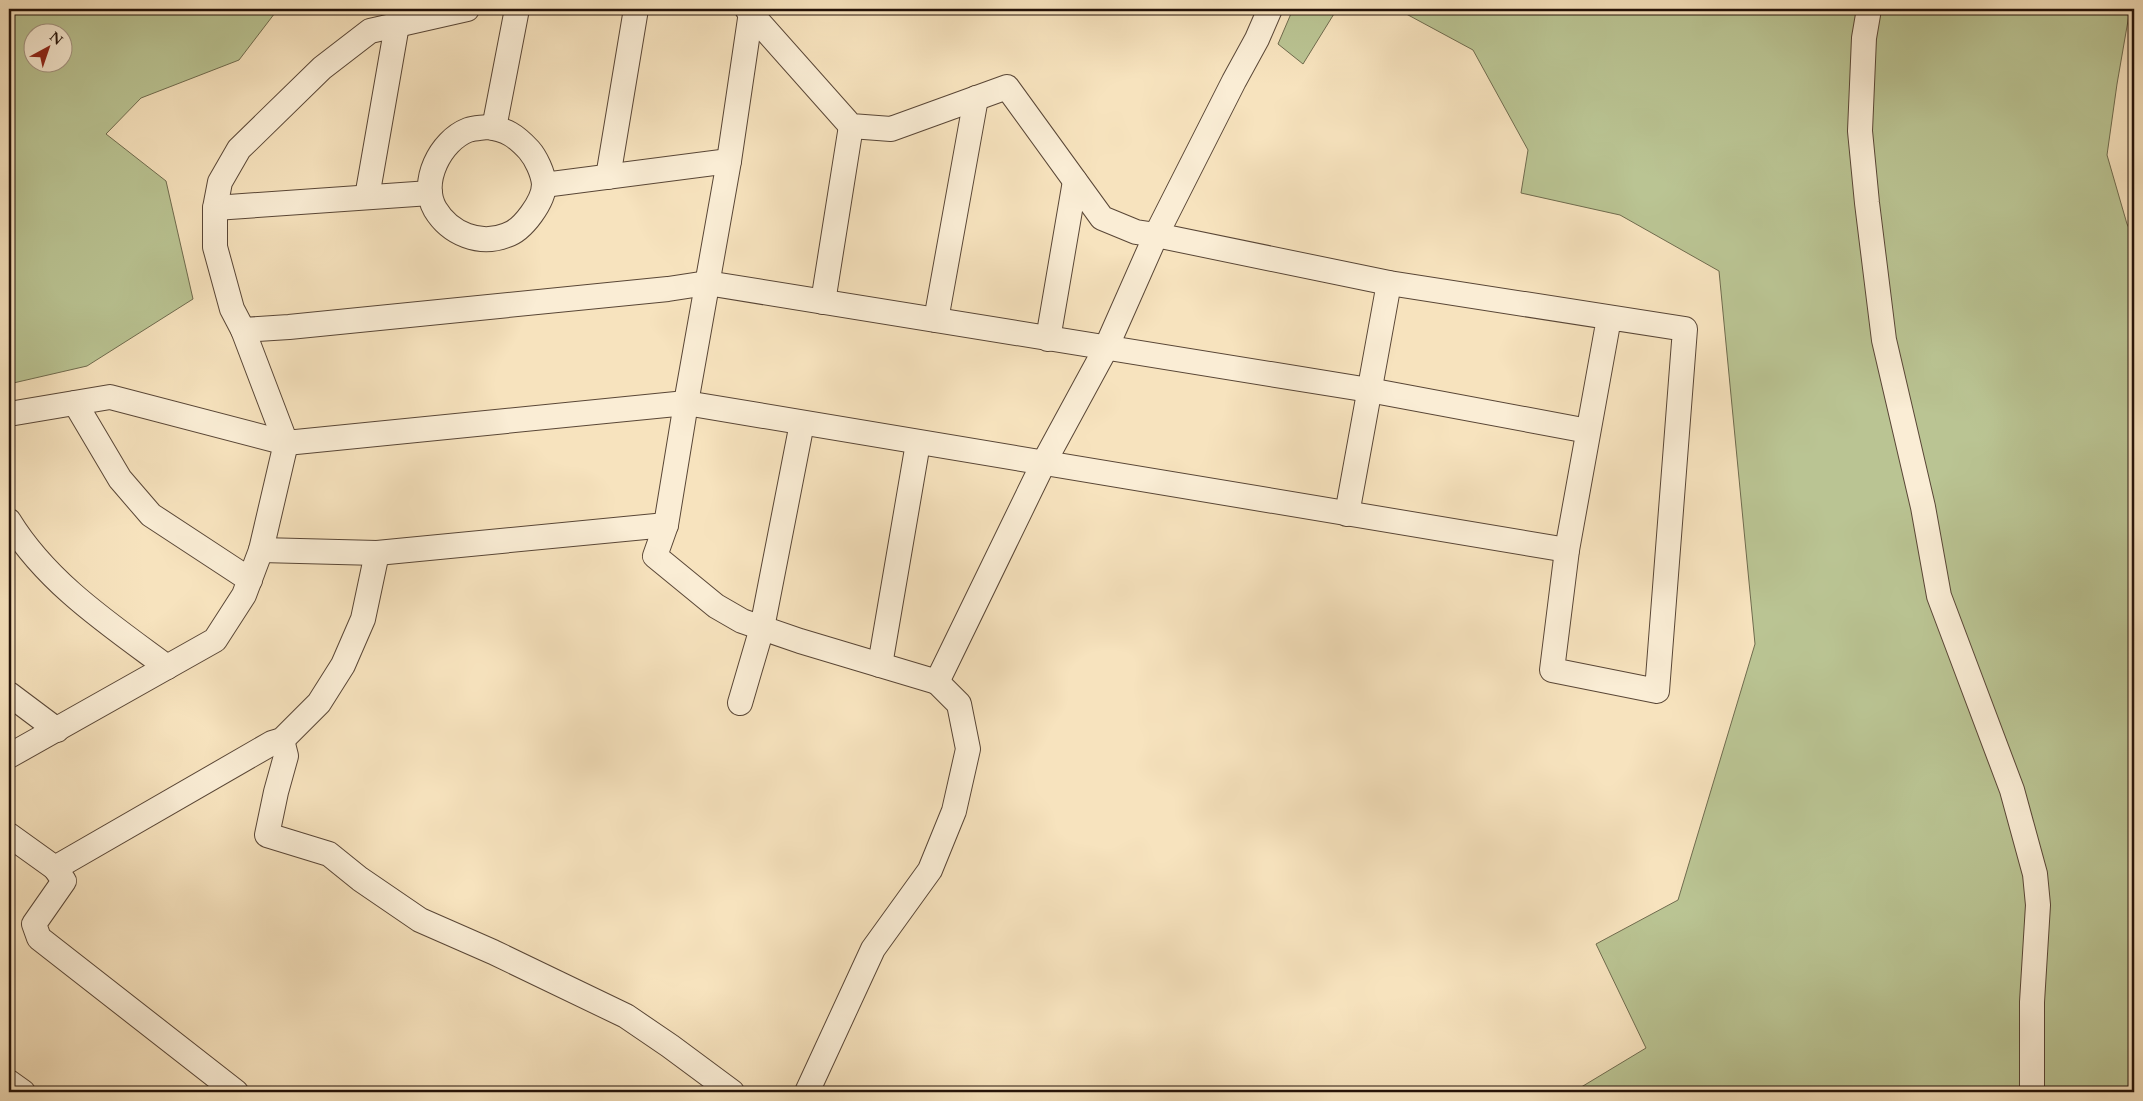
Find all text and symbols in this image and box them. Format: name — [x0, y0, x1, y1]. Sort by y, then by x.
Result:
north arrow — [22, 22, 72, 72]
text: N — [45, 27, 67, 50]

